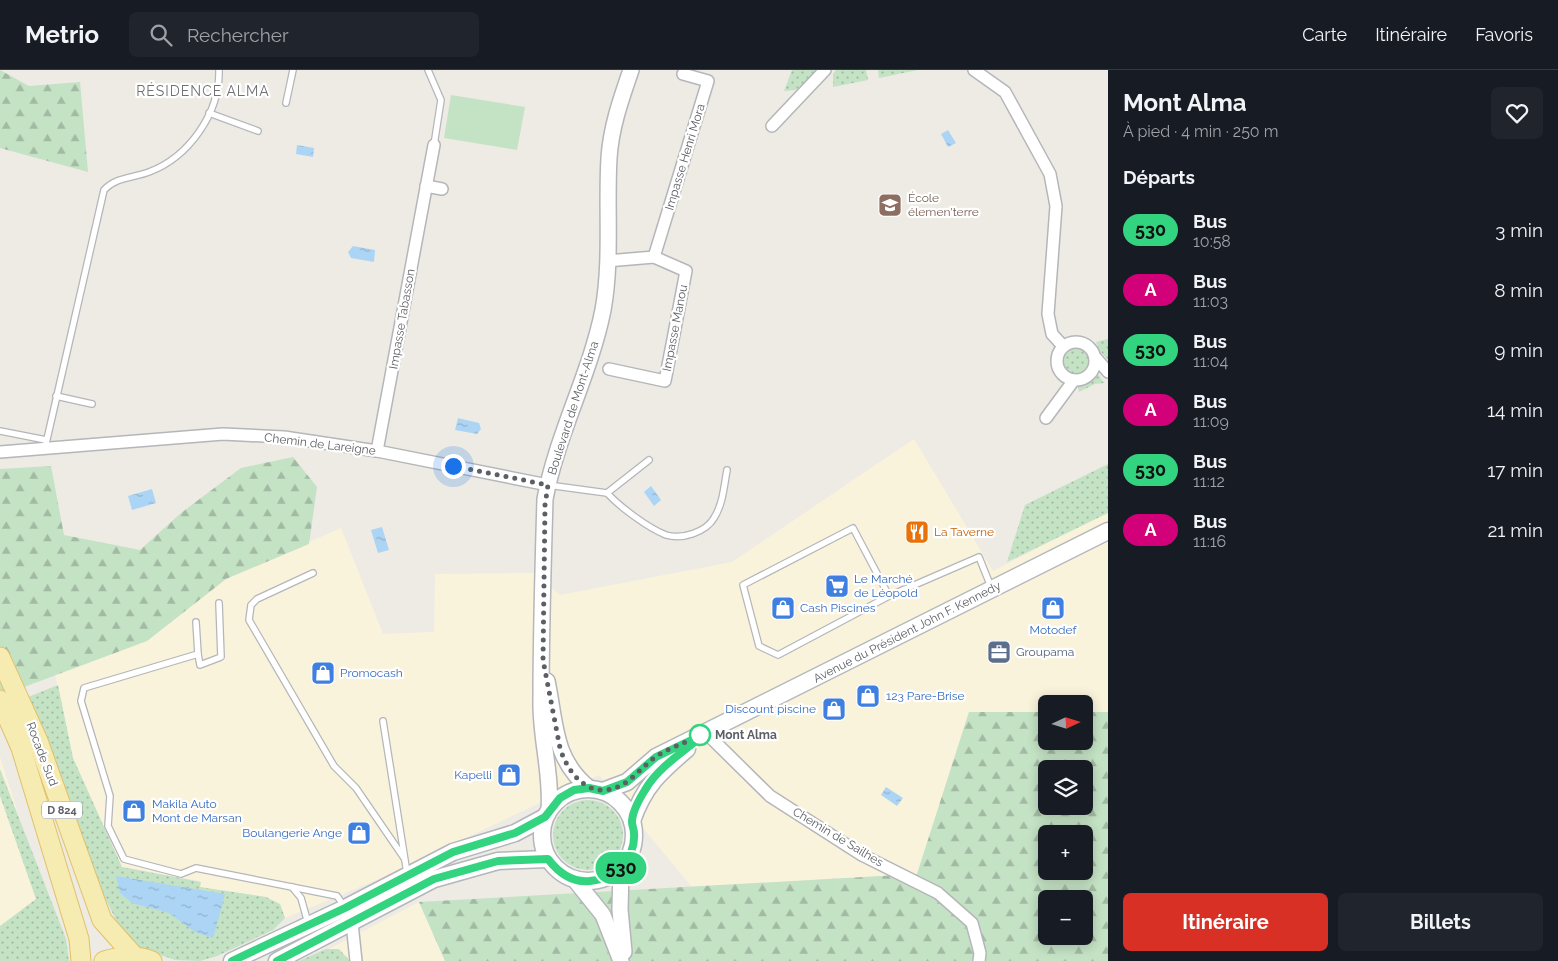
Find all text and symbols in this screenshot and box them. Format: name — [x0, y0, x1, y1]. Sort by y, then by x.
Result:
search box — [129, 12, 479, 57]
text: Metrio — [25, 20, 99, 49]
icon: search — [147, 21, 175, 49]
text: Rechercher — [187, 24, 289, 46]
text: Carte — [1302, 24, 1347, 45]
text: Itinéraire — [1375, 24, 1447, 45]
text: Favoris — [1475, 24, 1533, 45]
district label: RÉSIDENCE ALMA — [136, 82, 270, 99]
button: heart — [1491, 87, 1543, 139]
text: Mont Alma — [1123, 88, 1247, 117]
street label: Impasse Henri Mora — [662, 102, 708, 212]
text: À pied · 4 min · 250 m — [1123, 122, 1278, 141]
text: Départs — [1123, 166, 1195, 188]
place label: École élemen'terre — [908, 191, 979, 219]
school or university icon: École élemen'terre — [877, 192, 903, 218]
text: Bus — [1193, 210, 1227, 232]
text: 530 — [1135, 219, 1166, 240]
text: 3 min — [1495, 219, 1543, 241]
text: 10:58 — [1193, 232, 1231, 251]
street label: Impasse Tabasson — [386, 268, 418, 370]
text: Bus — [1193, 270, 1227, 292]
text: A — [1144, 279, 1157, 300]
text: 8 min — [1494, 279, 1543, 301]
street label: Impasse Manou — [660, 284, 690, 372]
text: 11:03 — [1193, 292, 1228, 311]
text: Bus — [1193, 330, 1227, 352]
street label: Boulevard de Mont-Alma — [545, 339, 601, 477]
text: 530 — [1135, 339, 1166, 360]
text: 9 min — [1494, 339, 1543, 361]
text: 11:04 — [1193, 352, 1228, 371]
text: Bus — [1193, 390, 1227, 412]
text: A — [1144, 399, 1157, 420]
text: 14 min — [1487, 399, 1543, 421]
text: 11:09 — [1193, 412, 1229, 431]
street label: Chemin de Lareigne — [263, 430, 377, 458]
text: Bus — [1193, 450, 1227, 472]
your location — [441, 454, 466, 479]
text: 530 — [1135, 459, 1166, 480]
text: 17 min — [1487, 459, 1543, 481]
text: 11:12 — [1193, 472, 1225, 491]
text: Bus — [1193, 510, 1227, 532]
restaurant icon: La Taverne — [904, 519, 930, 545]
text: A — [1144, 519, 1157, 540]
text: 21 min — [1487, 519, 1543, 541]
place label: La Taverne — [934, 525, 994, 539]
text: 11:16 — [1193, 532, 1226, 551]
place label: Le Marché de Léopold — [854, 572, 918, 600]
supermarket icon: Le Marché de Léopold — [824, 573, 850, 599]
street label: Avenue du Président John F. Kennedy — [811, 578, 1004, 686]
shop icon: Cash Piscines — [770, 595, 796, 621]
shop icon: Motodef — [1040, 595, 1066, 621]
place label: Cash Piscines — [800, 601, 876, 615]
place label: Motodef — [1030, 623, 1077, 637]
office icon: Groupama — [986, 639, 1012, 665]
place label: Groupama — [1016, 645, 1074, 659]
shop icon: Promocash — [310, 660, 336, 686]
place label: Promocash — [340, 666, 403, 680]
shop icon: 123 Pare-Brise — [855, 683, 881, 709]
place label: 123 Pare-Brise — [886, 689, 965, 703]
north arrow — [1038, 695, 1092, 750]
map controls — [1038, 695, 1093, 945]
shop icon: Discount piscine — [821, 696, 847, 722]
place label: Discount piscine — [725, 702, 816, 716]
street label: Rocade Sud — [23, 720, 61, 788]
marker: Mont Alma — [689, 724, 711, 746]
place label: Mont Alma — [715, 728, 777, 742]
button: layers — [1038, 760, 1093, 815]
shop icon: Kapelli — [496, 762, 522, 788]
place label: Kapelli — [454, 768, 492, 782]
place label: Makila Auto Mont de Marsan — [152, 797, 242, 825]
shop icon: Makila Auto Mont de Marsan — [121, 798, 147, 824]
road number: D 824 — [42, 802, 82, 818]
street label: Chemin de Sailhes — [790, 804, 886, 870]
shop icon: Boulangerie Ange — [346, 820, 372, 846]
button: + — [1038, 825, 1093, 880]
place label: Boulangerie Ange — [242, 826, 342, 840]
line badge: 530 — [592, 852, 650, 884]
text: 530 — [605, 857, 637, 878]
button: − — [1038, 890, 1093, 945]
button: Itinéraire — [1123, 893, 1328, 951]
button: Billets — [1338, 893, 1543, 951]

